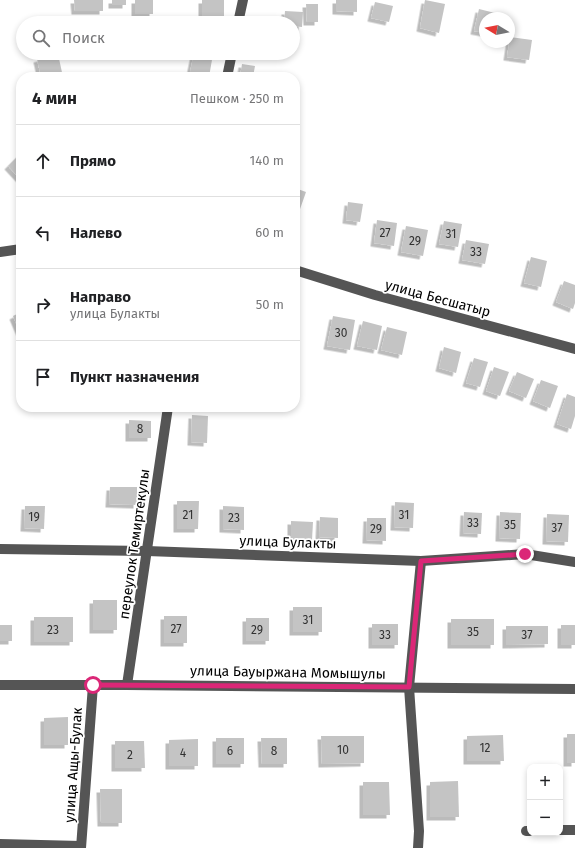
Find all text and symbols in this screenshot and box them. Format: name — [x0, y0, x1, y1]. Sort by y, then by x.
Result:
north arrow — [479, 12, 515, 48]
search box — [16, 16, 300, 60]
icon: search — [30, 27, 52, 49]
text: Поиск — [62, 29, 105, 47]
text: 4 мин — [32, 88, 77, 109]
text: Пешком · 250 m — [190, 91, 284, 106]
icon: ahead — [32, 150, 54, 172]
text: Прямо — [70, 152, 116, 170]
text: 140 m — [250, 153, 284, 168]
icon: left — [32, 222, 54, 244]
text: Налево — [70, 224, 122, 242]
text: 60 m — [255, 225, 284, 240]
house number: 27 — [379, 226, 391, 240]
house number: 31 — [446, 227, 456, 241]
house number: 29 — [409, 234, 421, 248]
house number: 33 — [470, 245, 482, 259]
street label: улица Бесшатыр — [383, 276, 492, 321]
text: Направо — [70, 288, 131, 306]
icon: right — [32, 294, 54, 316]
text: 50 m — [256, 297, 284, 312]
text: улица Булакты — [70, 306, 160, 321]
house number: 30 — [335, 326, 348, 340]
icon: arrive — [32, 366, 54, 388]
text: Пункт назначения — [70, 368, 199, 386]
house number: 8 — [137, 422, 144, 436]
street label: переулок Темиртекулы — [116, 468, 153, 620]
house number: 21 — [183, 508, 193, 522]
house number: 31 — [399, 508, 409, 522]
house number: 19 — [28, 510, 40, 524]
house number: 23 — [228, 511, 240, 525]
house number: 33 — [467, 516, 479, 530]
house number: 35 — [504, 518, 516, 532]
house number: 37 — [551, 521, 563, 535]
house number: 29 — [370, 522, 382, 536]
street label: улица Булакты — [239, 532, 337, 553]
route end — [516, 545, 534, 563]
house number: 31 — [303, 613, 313, 627]
house number: 27 — [170, 622, 182, 636]
house number: 23 — [47, 623, 59, 637]
house number: 29 — [251, 623, 263, 637]
house number: 35 — [467, 625, 479, 639]
house number: 33 — [379, 628, 391, 642]
house number: 37 — [521, 628, 533, 642]
street label: улица Бауыржана Момышулы — [190, 662, 386, 683]
route start — [84, 676, 102, 694]
street label: улица Ащы-Булак — [61, 706, 86, 823]
house number: 12 — [479, 741, 491, 755]
house number: 10 — [337, 743, 349, 757]
house number: 6 — [227, 744, 233, 758]
house number: 8 — [271, 744, 278, 758]
house number: 4 — [180, 746, 187, 760]
house number: 2 — [127, 748, 133, 762]
map controls — [527, 764, 563, 836]
button: + — [527, 764, 563, 800]
button: − — [527, 800, 563, 836]

